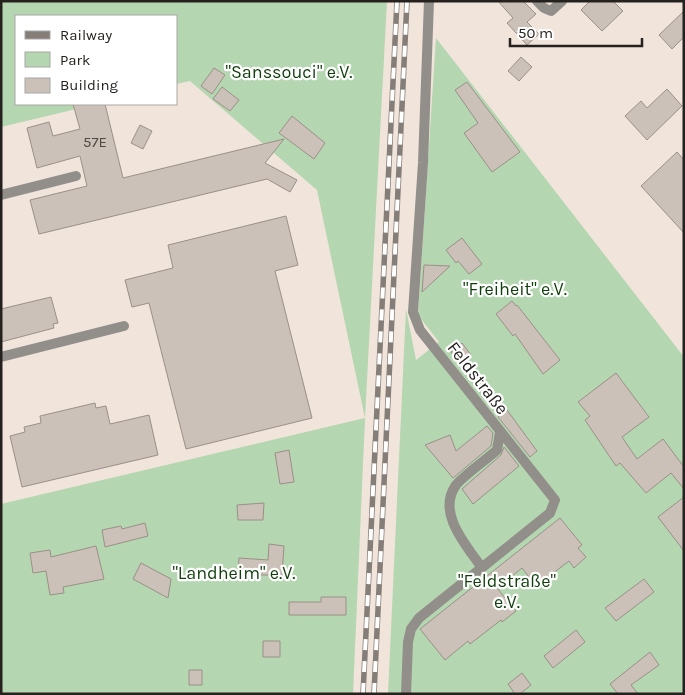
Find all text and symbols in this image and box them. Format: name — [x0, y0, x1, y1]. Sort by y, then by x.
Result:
legend — [15, 15, 178, 105]
scale bar — [510, 15, 642, 47]
text: 50 m — [518, 24, 553, 42]
text: Railway — [60, 26, 112, 44]
text: Park — [60, 51, 90, 69]
park label: "Sanssouci" e.V. — [226, 61, 353, 83]
text: Building — [60, 76, 118, 94]
house number: 57E — [83, 133, 107, 151]
park label: "Freiheit" e.V. — [463, 278, 567, 300]
street label: Feldstraße — [443, 337, 513, 419]
park label: "Landheim" e.V. — [172, 562, 296, 584]
park label: "Feldstraße" e.V. — [458, 570, 556, 613]

